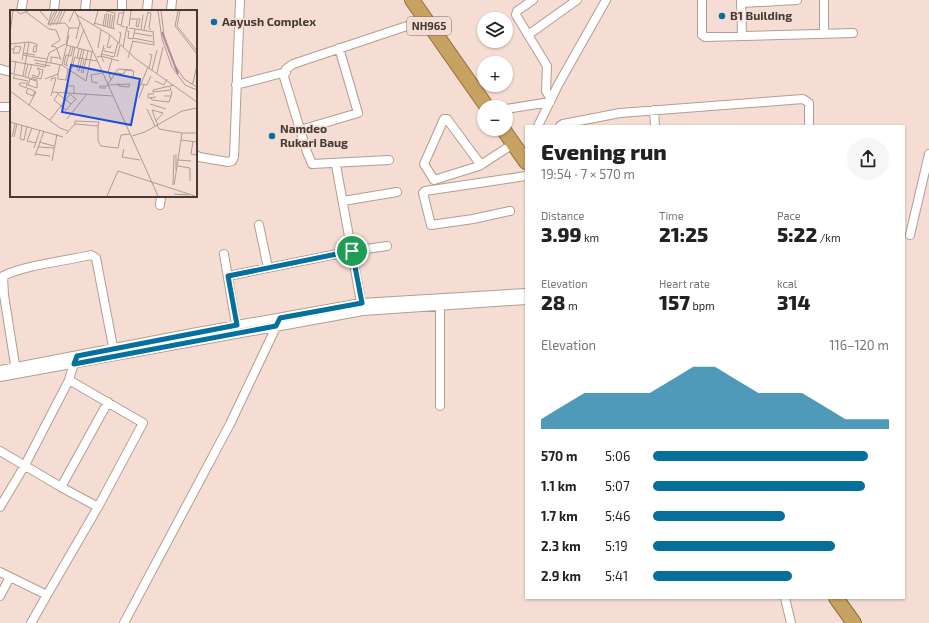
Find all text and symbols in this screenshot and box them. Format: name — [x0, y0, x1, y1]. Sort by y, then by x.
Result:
place label: B1 Building — [730, 8, 792, 22]
inset map — [10, 10, 197, 197]
marker: B1 Building — [717, 11, 727, 21]
map controls — [477, 12, 513, 136]
button: layers — [477, 12, 513, 48]
place label: Aayush Complex — [222, 14, 316, 29]
marker: Aayush Complex — [209, 17, 219, 27]
road number: NH965 — [407, 17, 451, 35]
button: + — [477, 56, 513, 92]
button: − — [477, 100, 513, 136]
place label: Namdeo Rukari Baug — [280, 121, 348, 149]
marker: Namdeo Rukari Baug — [267, 131, 277, 141]
text: Evening run — [541, 138, 667, 164]
button: share — [847, 138, 889, 180]
text: 19:54 · 7 × 570 m — [541, 166, 635, 182]
text: Distance — [541, 209, 584, 222]
text: Time — [659, 209, 684, 222]
text: Pace — [777, 209, 801, 222]
text: 3.99 — [541, 222, 582, 246]
text: 21:25 — [659, 222, 708, 246]
text: 5:22 — [777, 222, 817, 246]
text: km — [582, 231, 599, 244]
text: /km — [817, 231, 841, 244]
pin — [335, 234, 369, 268]
icon: arrive — [341, 240, 363, 262]
text: Elevation — [541, 277, 588, 290]
text: Heart rate — [659, 277, 710, 290]
text: kcal — [777, 277, 797, 290]
text: 28 — [541, 290, 565, 314]
text: 157 — [659, 290, 690, 314]
text: 314 — [777, 290, 810, 314]
text: m — [565, 299, 578, 312]
text: bpm — [690, 299, 715, 312]
text: Elevation — [541, 337, 596, 353]
text: 116–120 m — [829, 337, 889, 353]
text: 570 m — [541, 448, 578, 464]
text: 5:06 — [605, 448, 630, 464]
text: 1.1 km — [541, 478, 576, 494]
text: 5:07 — [605, 478, 630, 494]
text: 1.7 km — [541, 508, 578, 524]
text: 5:46 — [605, 508, 630, 524]
text: 2.3 km — [541, 538, 581, 554]
text: 5:19 — [605, 538, 628, 554]
text: 2.9 km — [541, 568, 581, 584]
text: 5:41 — [605, 568, 628, 584]

